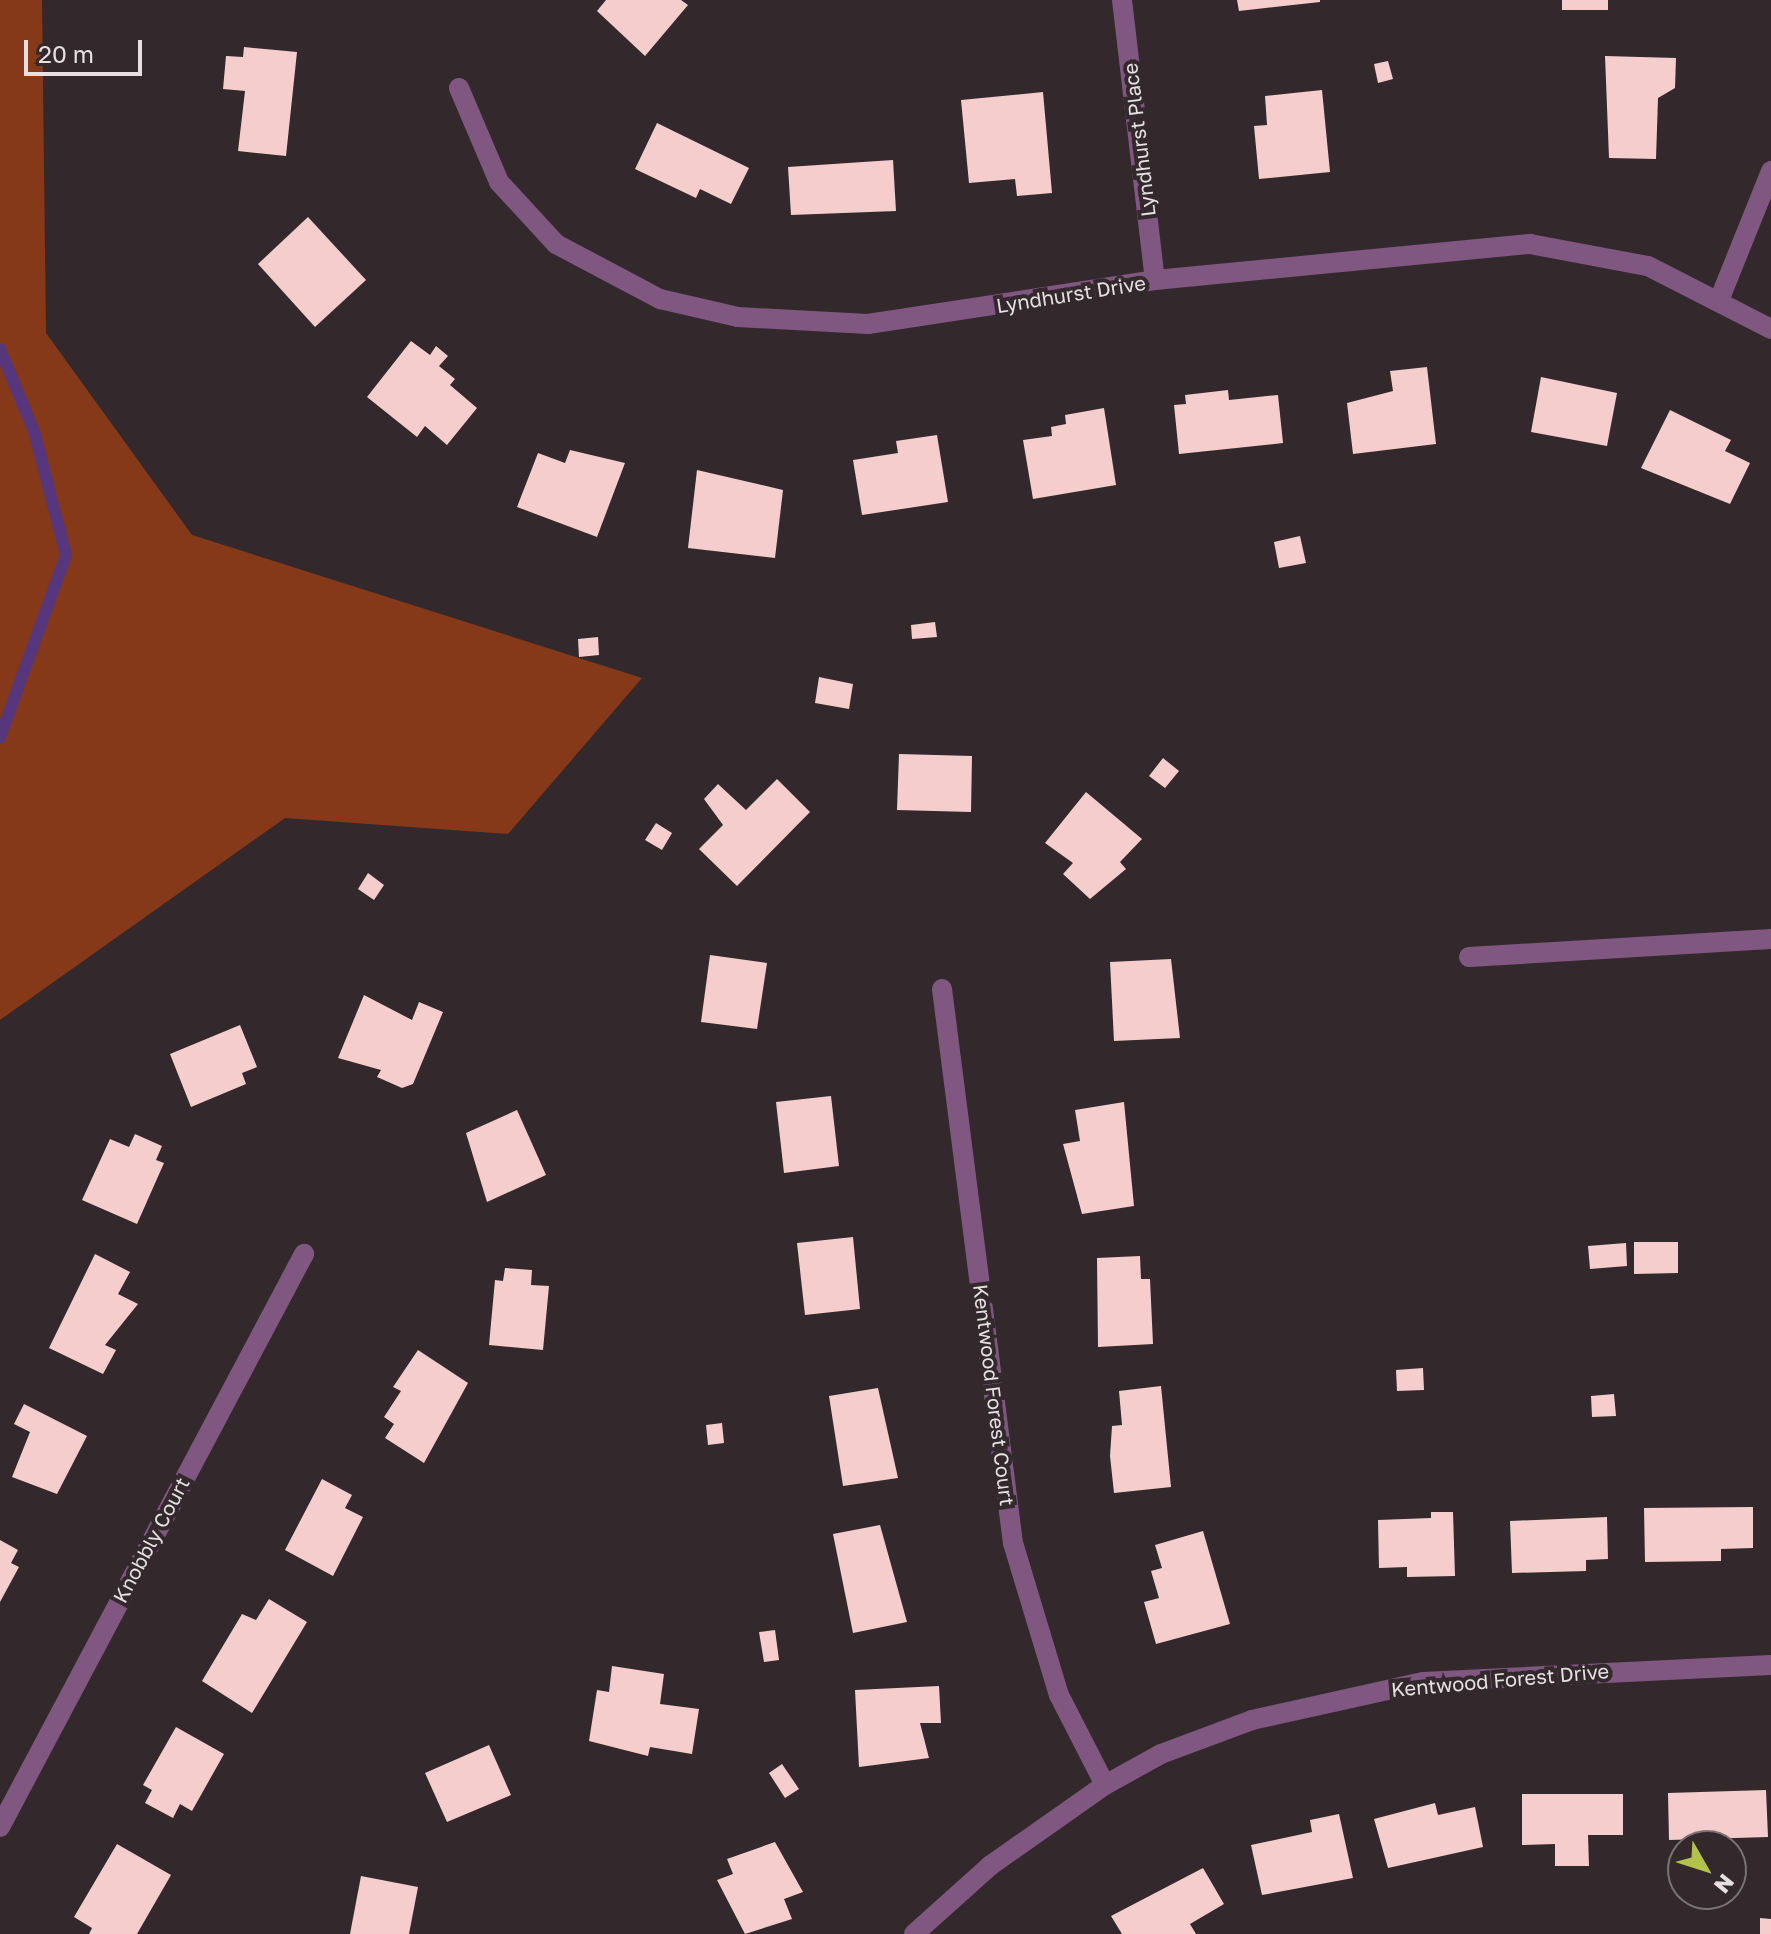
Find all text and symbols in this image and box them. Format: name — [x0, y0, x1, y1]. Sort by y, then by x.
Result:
scale bar — [28, 24, 146, 74]
text: 20 m — [38, 39, 94, 68]
street label: Lyndhurst Place — [1118, 62, 1160, 218]
street label: Lyndhurst Drive — [995, 270, 1147, 318]
street label: Kentwood Forest Court — [969, 1283, 1019, 1507]
street label: Knobbly Court — [108, 1473, 194, 1607]
street label: Kentwood Forest Drive — [1390, 1659, 1610, 1701]
north arrow — [1667, 1830, 1747, 1910]
text: N — [1709, 1869, 1740, 1899]

